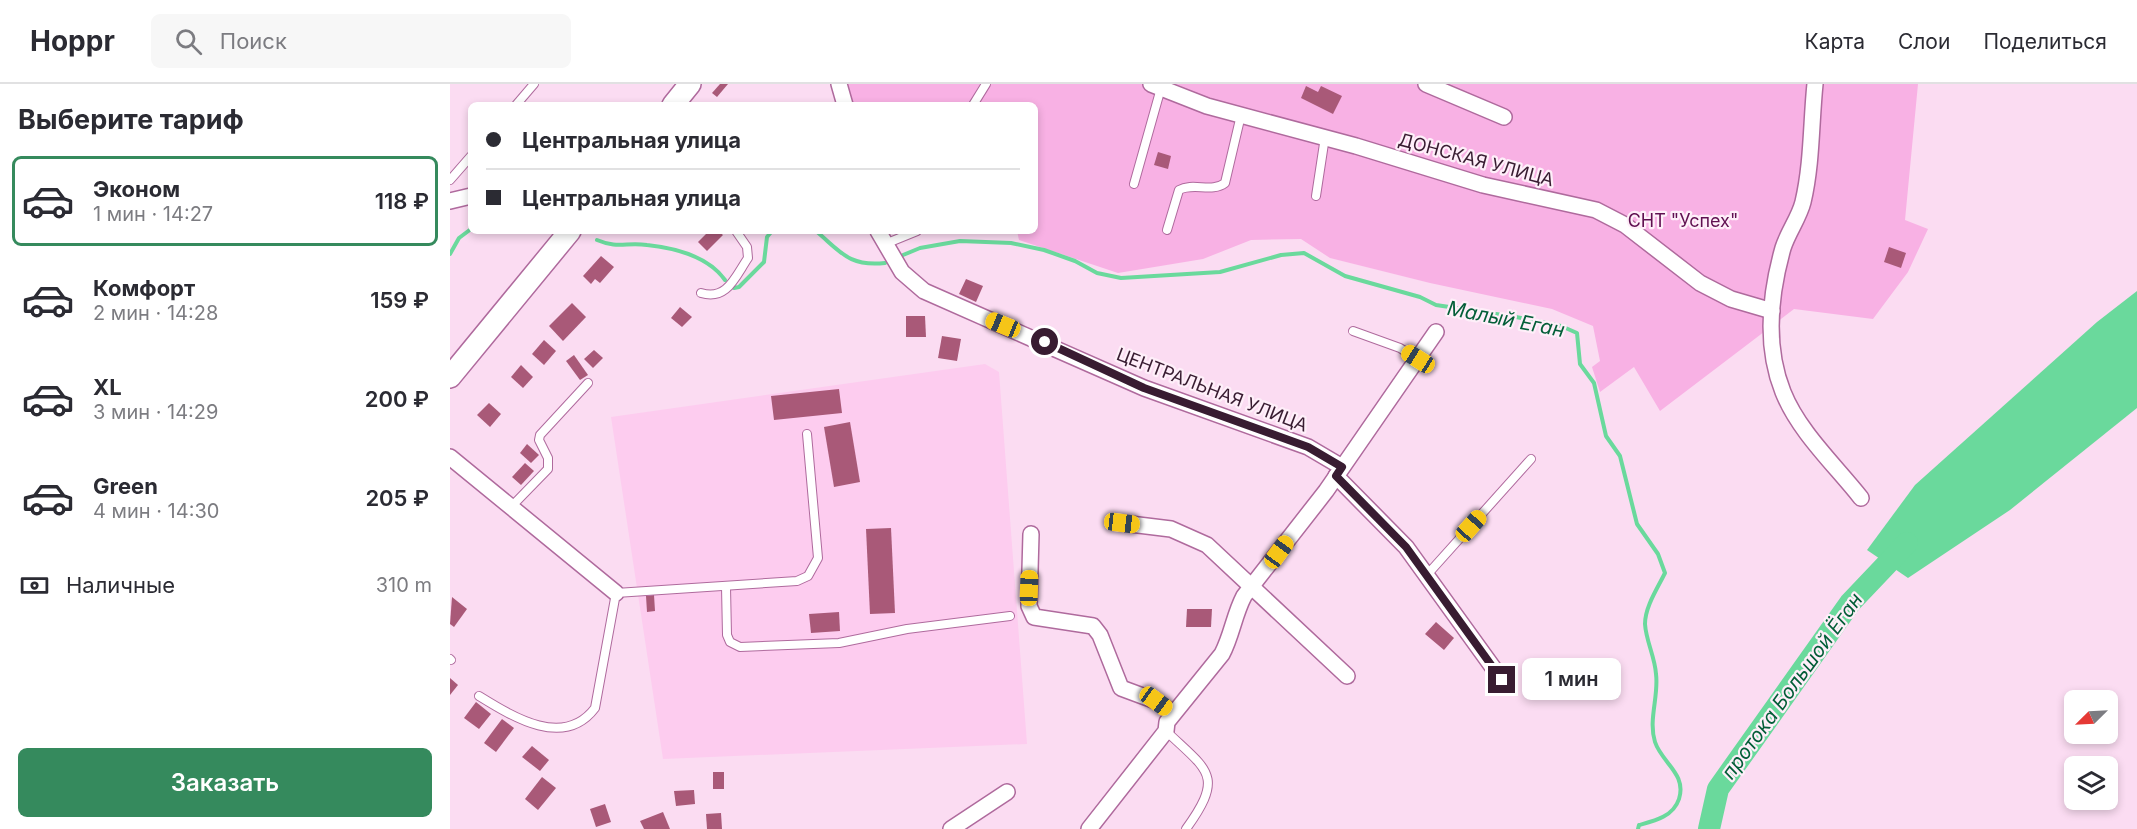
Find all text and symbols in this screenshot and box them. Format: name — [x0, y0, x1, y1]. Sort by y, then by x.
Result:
search box — [151, 14, 571, 68]
text: Hoppr — [30, 24, 115, 58]
icon: search — [172, 25, 205, 58]
text: Поиск — [220, 28, 287, 54]
text: Карта — [1805, 29, 1865, 54]
text: Слои — [1898, 29, 1950, 54]
text: Поделиться — [1983, 29, 2107, 54]
text: Выберите тариф — [18, 103, 244, 136]
text: Центральная улица — [522, 127, 741, 153]
street label: ДОНСКАЯ УЛИЦА — [1396, 129, 1556, 190]
icon: car — [21, 174, 75, 228]
text: Эконом — [93, 176, 180, 202]
text: Центральная улица — [522, 185, 741, 211]
text: 118 ₽ — [375, 188, 429, 214]
text: 1 мин · 14:27 — [93, 202, 213, 226]
park label: СНТ "Успех" — [1628, 210, 1738, 231]
icon: car — [21, 273, 75, 327]
text: Комфорт — [93, 275, 195, 301]
text: 159 ₽ — [370, 287, 429, 313]
water label: Малый Еган — [1445, 296, 1567, 342]
text: 2 мин · 14:28 — [93, 301, 218, 325]
car — [983, 310, 1023, 340]
route start — [1031, 328, 1058, 355]
car — [1398, 342, 1438, 376]
street label: ЦЕНТРАЛЬНАЯ УЛИЦА — [1114, 343, 1311, 436]
icon: car — [21, 372, 75, 426]
text: XL — [93, 374, 122, 400]
text: 200 ₽ — [365, 386, 429, 412]
text: 3 мин · 14:29 — [93, 400, 218, 424]
icon: car — [21, 471, 75, 525]
text: Green — [93, 473, 158, 499]
text: 205 ₽ — [365, 485, 429, 511]
text: 4 мин · 14:30 — [93, 499, 219, 523]
car — [1452, 507, 1490, 545]
car — [1103, 512, 1141, 534]
car — [1261, 532, 1297, 572]
icon: cash — [18, 569, 51, 602]
car — [1019, 570, 1039, 606]
text: Наличные — [66, 572, 175, 598]
text: 310 m — [376, 573, 432, 597]
water label: протока Большой Ёган — [1716, 588, 1868, 784]
callout: 1 мин — [1523, 659, 1622, 701]
route end — [1488, 666, 1515, 693]
text: 1 мин — [1545, 667, 1598, 691]
car — [1136, 683, 1176, 719]
north arrow — [2064, 690, 2118, 744]
map controls — [2064, 690, 2118, 810]
button: Заказать — [18, 748, 432, 817]
button: layers — [2064, 756, 2118, 810]

